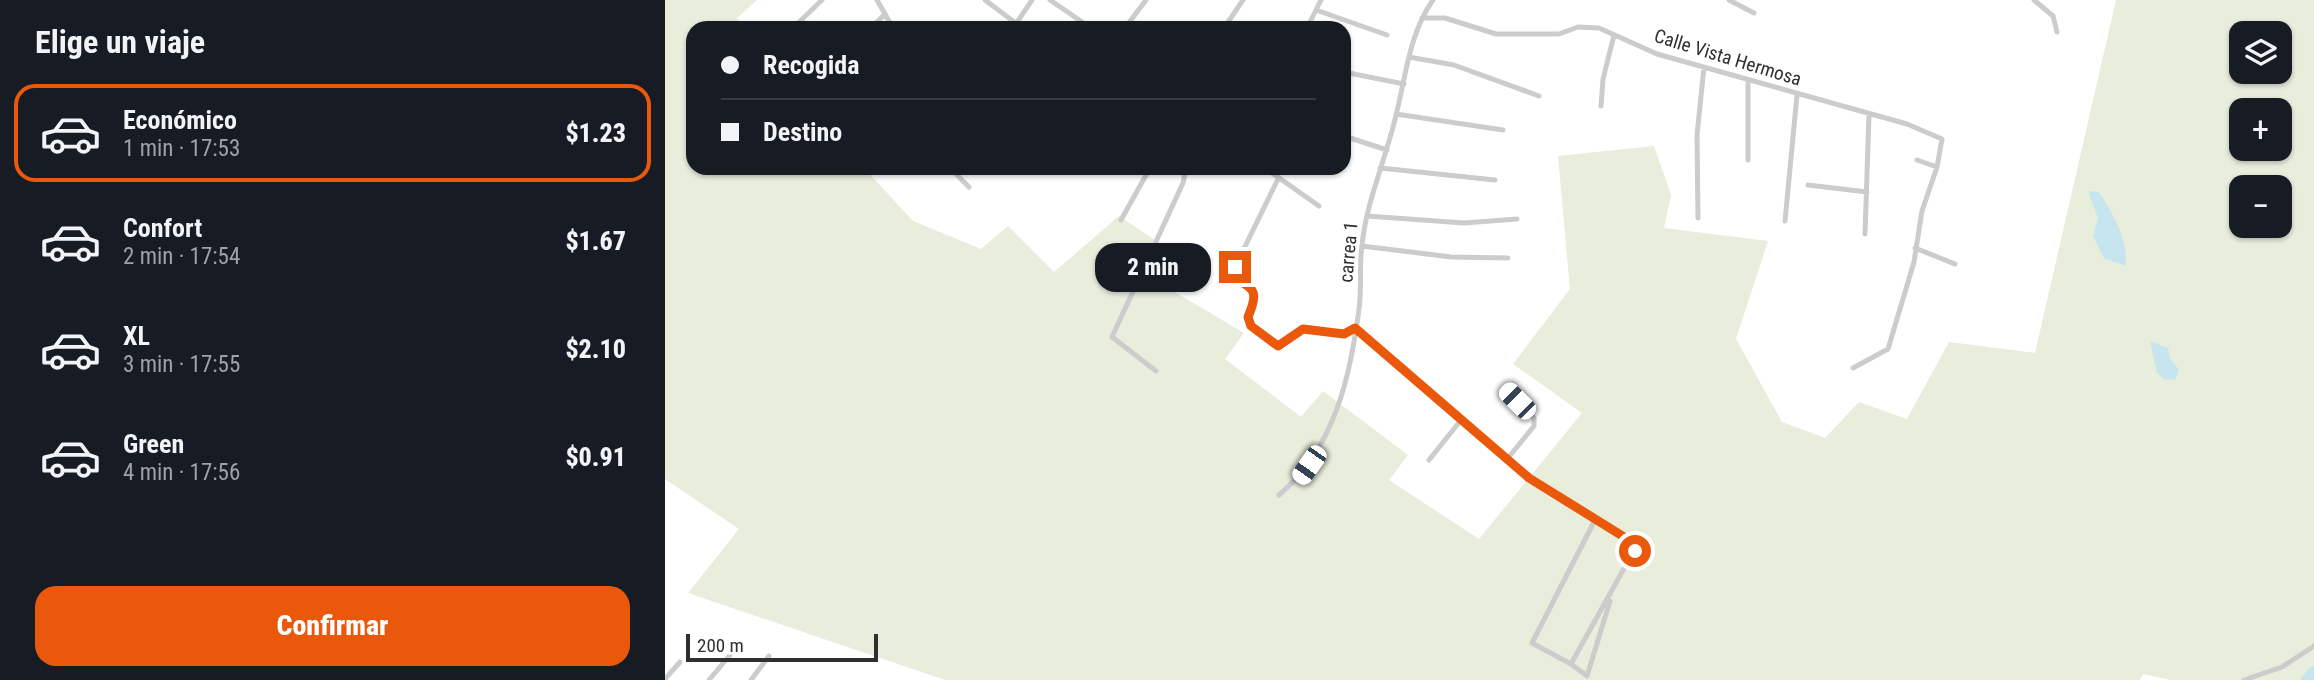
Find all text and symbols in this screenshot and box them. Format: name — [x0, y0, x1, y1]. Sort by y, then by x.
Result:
map controls — [2229, 21, 2292, 238]
button: layers — [2229, 21, 2292, 84]
text: Elige un viaje — [35, 23, 205, 61]
street label: Calle Vista Hermosa — [1651, 24, 1804, 91]
text: Recogida — [763, 50, 860, 80]
button: + — [2229, 98, 2292, 161]
icon: car — [39, 102, 102, 165]
text: Económico — [123, 105, 237, 135]
text: Destino — [763, 117, 842, 147]
text: $1.23 — [565, 118, 626, 148]
text: 1 min · 17:53 — [123, 135, 240, 162]
button: − — [2229, 175, 2292, 238]
icon: car — [39, 210, 102, 273]
text: Confort — [123, 213, 202, 243]
street label: carrea 1 — [1334, 221, 1363, 283]
text: $1.67 — [565, 226, 626, 256]
text: 2 min · 17:54 — [123, 243, 240, 270]
callout: 2 min — [1095, 243, 1211, 292]
route end — [1219, 251, 1251, 283]
text: 2 min — [1127, 254, 1179, 281]
icon: car — [39, 318, 102, 381]
text: XL — [123, 321, 150, 351]
text: $2.10 — [565, 334, 626, 364]
text: 3 min · 17:55 — [123, 351, 240, 378]
car — [1495, 379, 1540, 423]
icon: car — [39, 426, 102, 489]
text: Green — [123, 429, 184, 459]
text: $0.91 — [565, 442, 626, 472]
car — [1289, 442, 1330, 488]
text: 4 min · 17:56 — [123, 459, 240, 486]
route start — [1619, 535, 1651, 567]
button: Confirmar — [35, 586, 630, 666]
scale bar — [686, 631, 879, 663]
text: 200 m — [697, 634, 744, 657]

